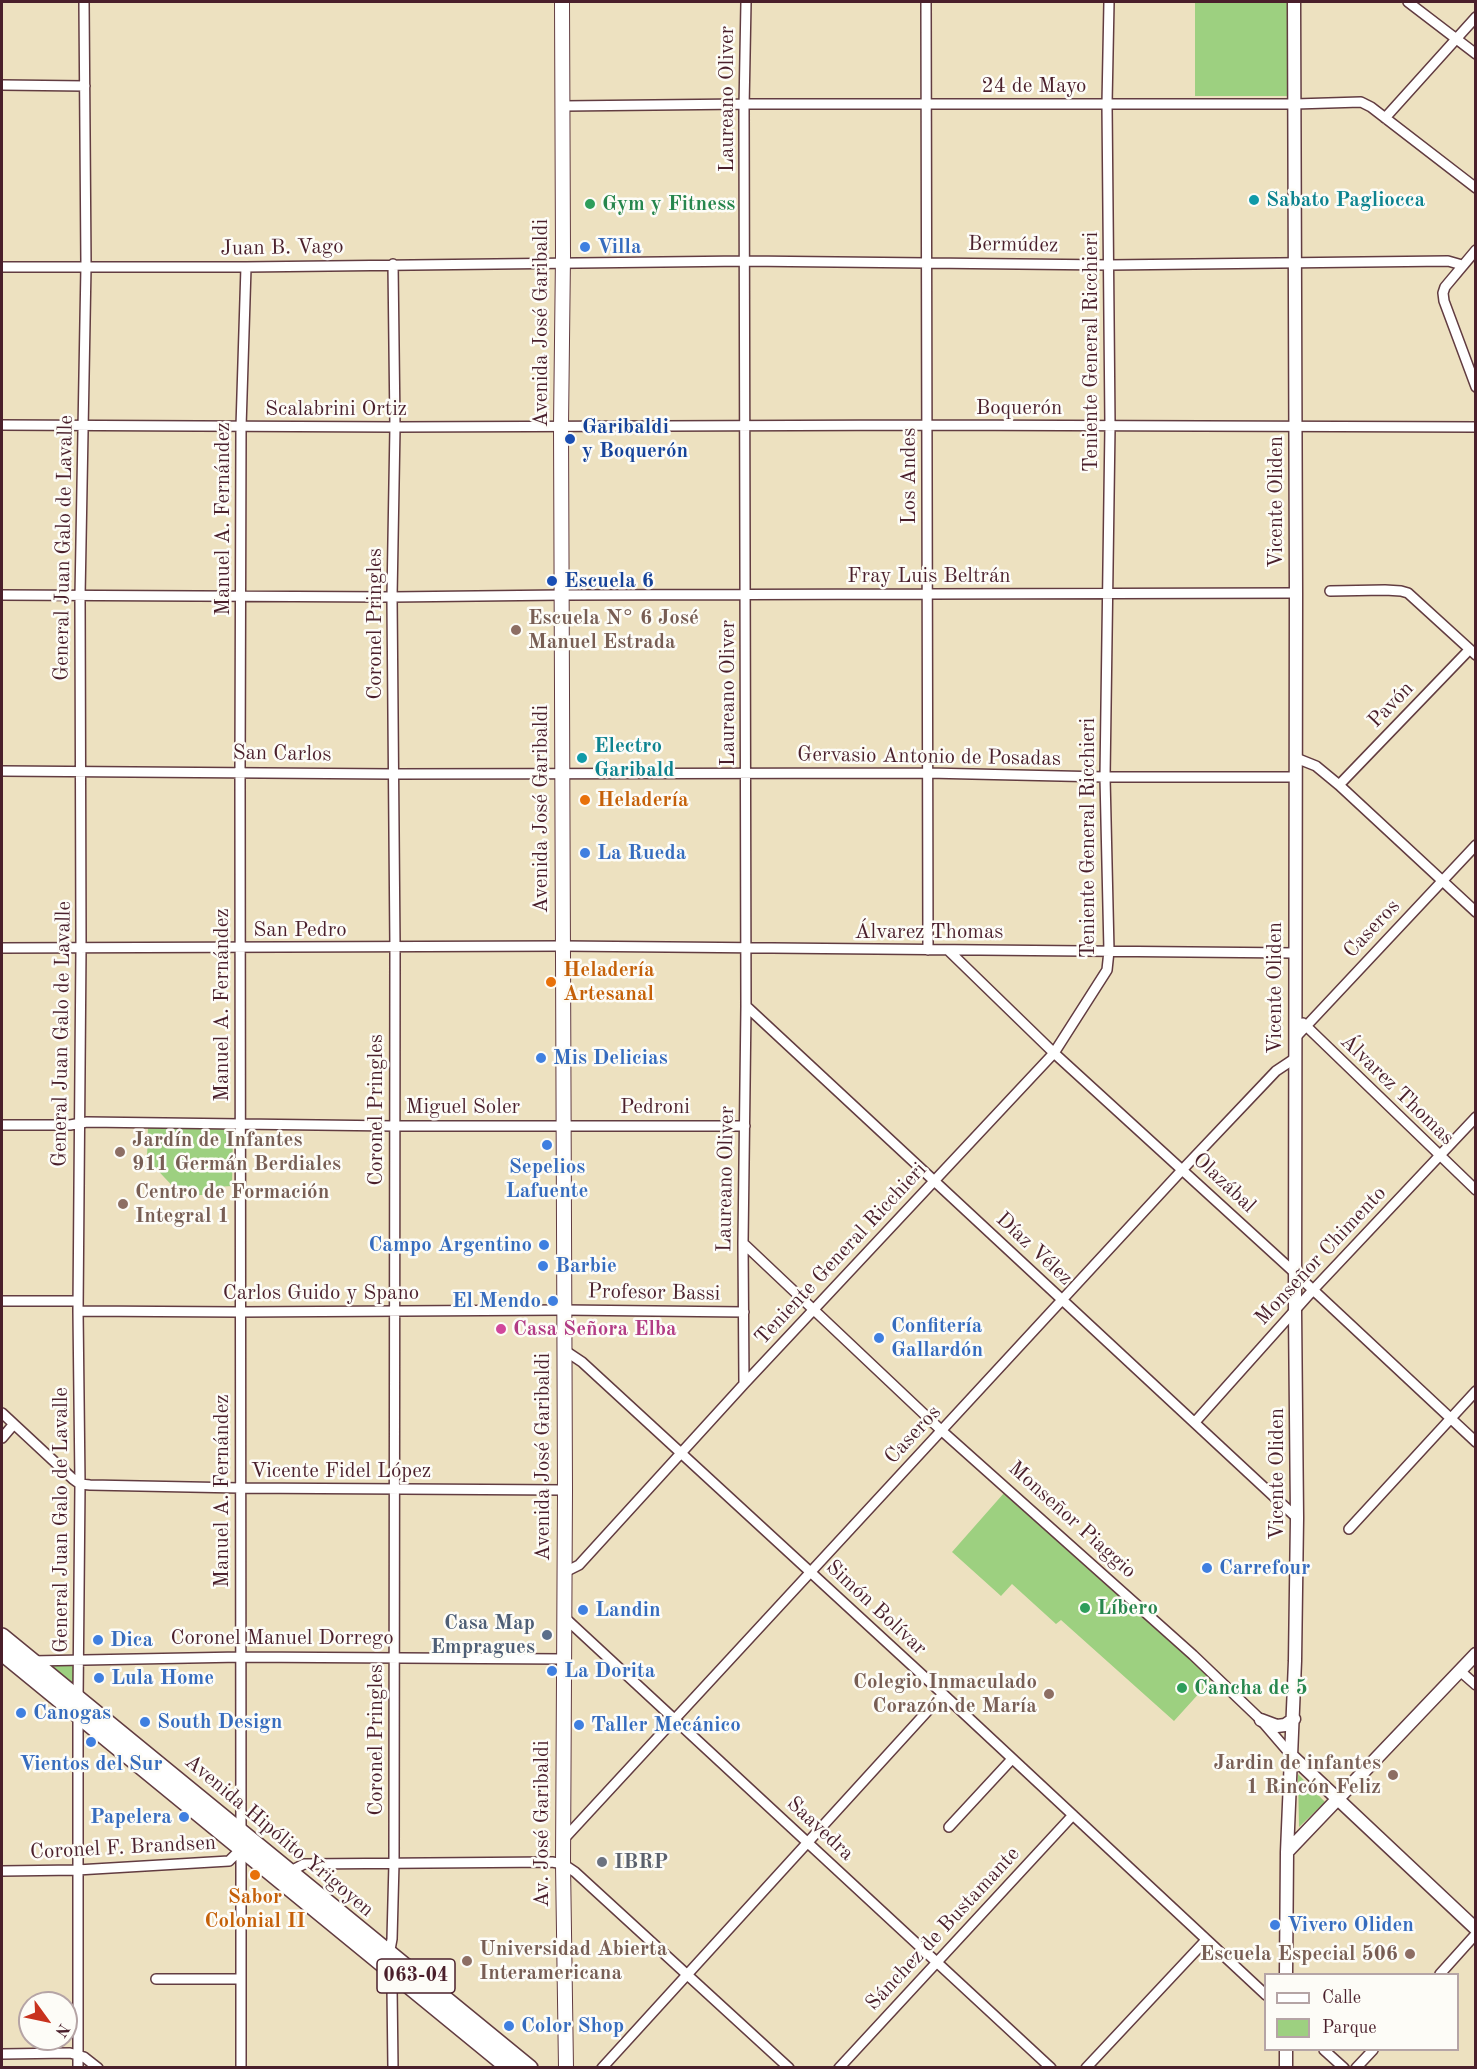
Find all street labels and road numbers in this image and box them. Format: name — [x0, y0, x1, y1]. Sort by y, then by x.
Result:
street label: Laureano Oliver — [714, 26, 740, 172]
street label: 24 de Mayo — [982, 73, 1086, 99]
street label: Avenida José Garibaldi — [528, 219, 554, 427]
street label: Bermúdez — [968, 232, 1058, 258]
street label: Teniente General Ricchieri — [1078, 232, 1104, 472]
street label: Juan B. Vago — [220, 234, 344, 262]
street label: Boquerón — [976, 395, 1062, 421]
street label: Scalabrini Ortiz — [265, 396, 407, 422]
street label: General Juan Galo de Lavalle — [49, 415, 79, 681]
street label: Manuel A. Fernández — [210, 422, 236, 616]
street label: Los Andes — [896, 428, 922, 524]
street label: Vicente Oliden — [1263, 436, 1289, 568]
street label: Coronel Pringles — [362, 548, 388, 700]
street label: Fray Luis Beltrán — [847, 563, 1011, 589]
street label: Laureano Oliver — [715, 620, 741, 766]
street label: Pavón — [1363, 676, 1419, 734]
street label: Avenida José Garibaldi — [528, 705, 554, 913]
street label: Teniente General Ricchieri — [1075, 718, 1101, 958]
street label: San Carlos — [232, 741, 332, 767]
street label: Gervasio Antonio de Posadas — [797, 742, 1061, 772]
street label: Caseros — [1338, 894, 1406, 964]
street label: General Juan Galo de Lavalle — [47, 901, 77, 1167]
street label: Manuel A. Fernández — [209, 908, 235, 1102]
street label: San Pedro — [253, 917, 347, 943]
street label: Álvarez Thomas — [855, 919, 1003, 945]
street label: Vicente Oliden — [1262, 922, 1288, 1054]
street label: Álvarez Thomas — [1335, 1029, 1459, 1151]
street label: Coronel Pringles — [363, 1034, 389, 1186]
street label: Miguel Soler — [406, 1094, 520, 1120]
street label: Pedroni — [620, 1094, 690, 1120]
street label: Laureano Oliver — [712, 1106, 740, 1252]
street label: Olazábal — [1187, 1147, 1261, 1219]
street label: Teniente General Ricchieri — [750, 1157, 932, 1351]
street label: Monseñor Chimento — [1250, 1181, 1392, 1331]
street label: Díaz Vélez — [990, 1207, 1078, 1291]
street label: Profesor Bassi — [587, 1279, 721, 1307]
street label: Carlos Guido y Spano — [223, 1280, 419, 1306]
street label: Avenida José Garibaldi — [530, 1353, 556, 1561]
street label: General Juan Galo de Lavalle — [48, 1387, 74, 1653]
street label: Manuel A. Fernández — [209, 1394, 235, 1588]
street label: Caseros — [879, 1400, 947, 1470]
street label: Vicente Oliden — [1264, 1408, 1290, 1540]
street label: Monseñor Piaggio — [1003, 1456, 1141, 1584]
street label: Vicente Fidel López — [251, 1458, 431, 1484]
street label: Simón Bolívar — [820, 1555, 932, 1661]
street label: Coronel Manuel Dorrego — [170, 1625, 394, 1651]
street label: Coronel Pringles — [363, 1664, 389, 1816]
street label: Av. José Garibaldi — [529, 1740, 555, 1908]
street label: Avenida Hipólito Yrigoyen — [179, 1749, 379, 1923]
street label: Saavedra — [781, 1792, 859, 1866]
street label: Coronel F. Brandsen — [29, 1831, 217, 1865]
street label: Sánchez de Bustamante — [861, 1842, 1025, 2016]
road number: 063-04 — [377, 1959, 455, 1993]

